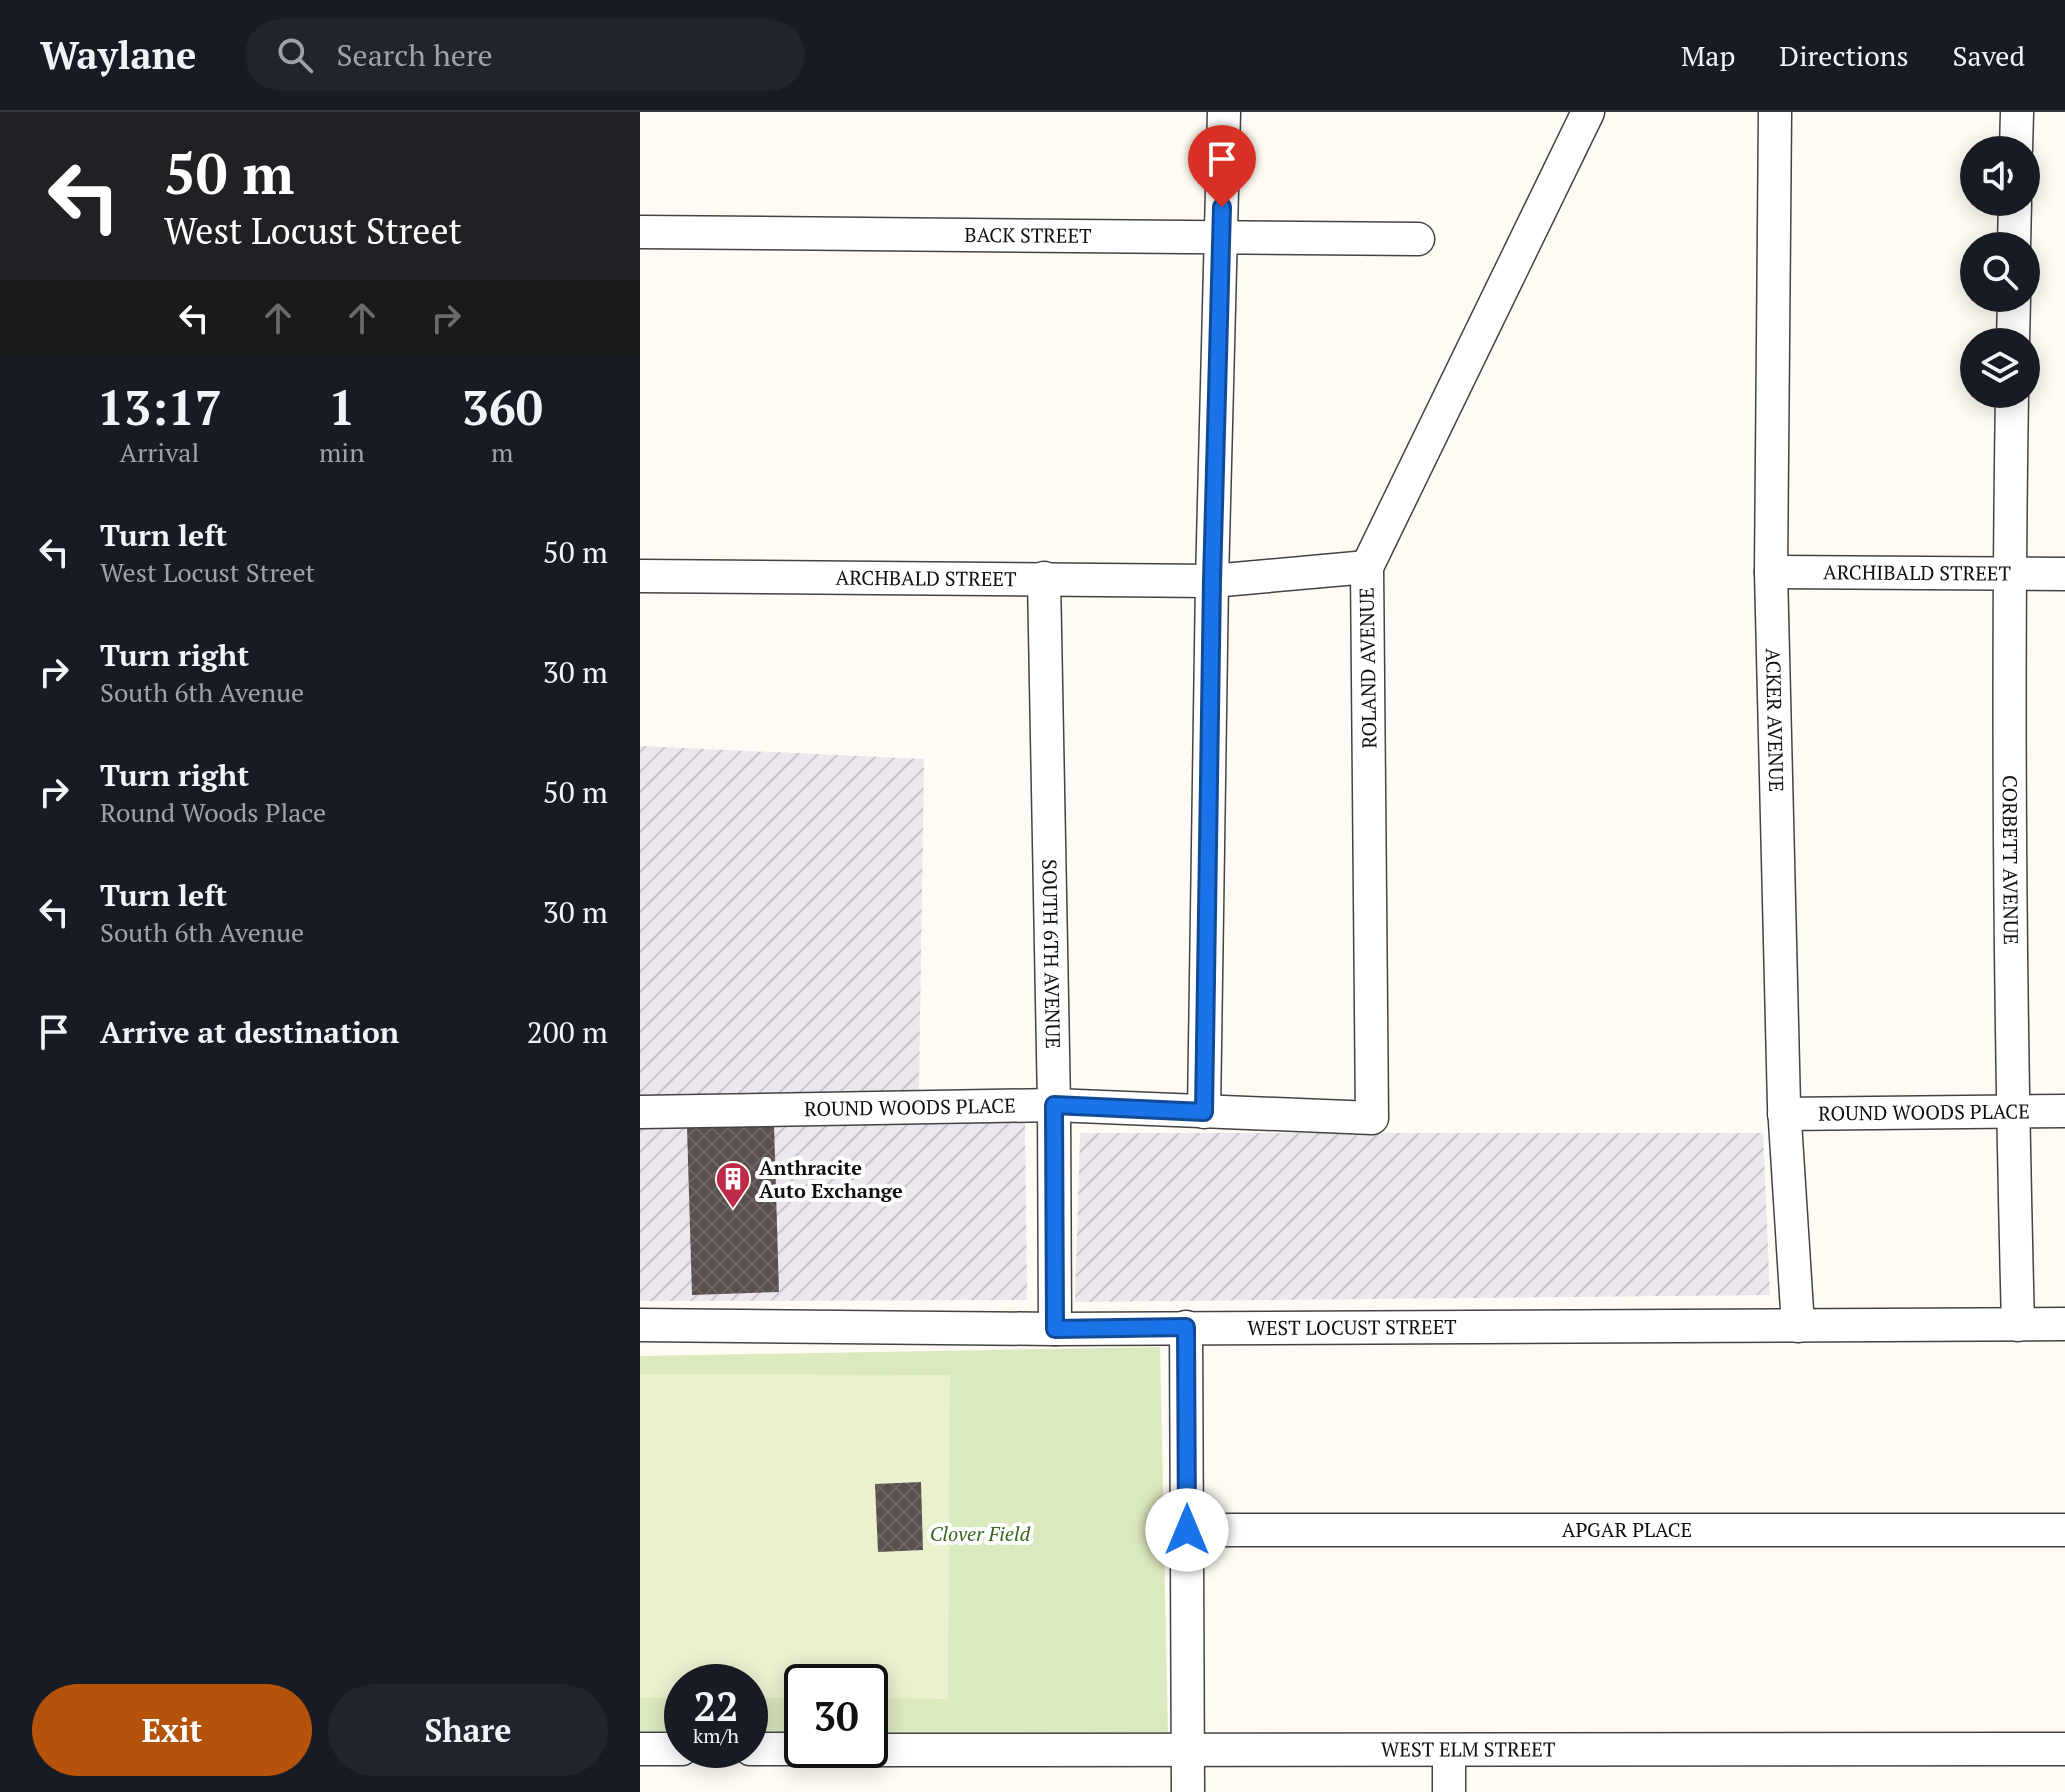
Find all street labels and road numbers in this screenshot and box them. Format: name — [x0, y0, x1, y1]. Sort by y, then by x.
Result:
street label: BACK STREET — [964, 221, 1092, 249]
street label: ARCHIBALD STREET — [1823, 558, 2011, 587]
street label: ARCHBALD STREET — [835, 564, 1017, 592]
street label: ROLAND AVENUE — [1353, 587, 1382, 749]
street label: ACKER AVENUE — [1760, 648, 1790, 792]
street label: CORBETT AVENUE — [1997, 775, 2025, 945]
street label: SOUTH 6TH AVENUE — [1036, 859, 1067, 1049]
street label: ROUND WOODS PLACE — [804, 1092, 1016, 1122]
street label: ROUND WOODS PLACE — [1818, 1097, 2030, 1127]
street label: WEST LOCUST STREET — [1247, 1313, 1457, 1341]
street label: APGAR PLACE — [1562, 1516, 1692, 1543]
street label: WEST ELM STREET — [1381, 1735, 1555, 1763]

